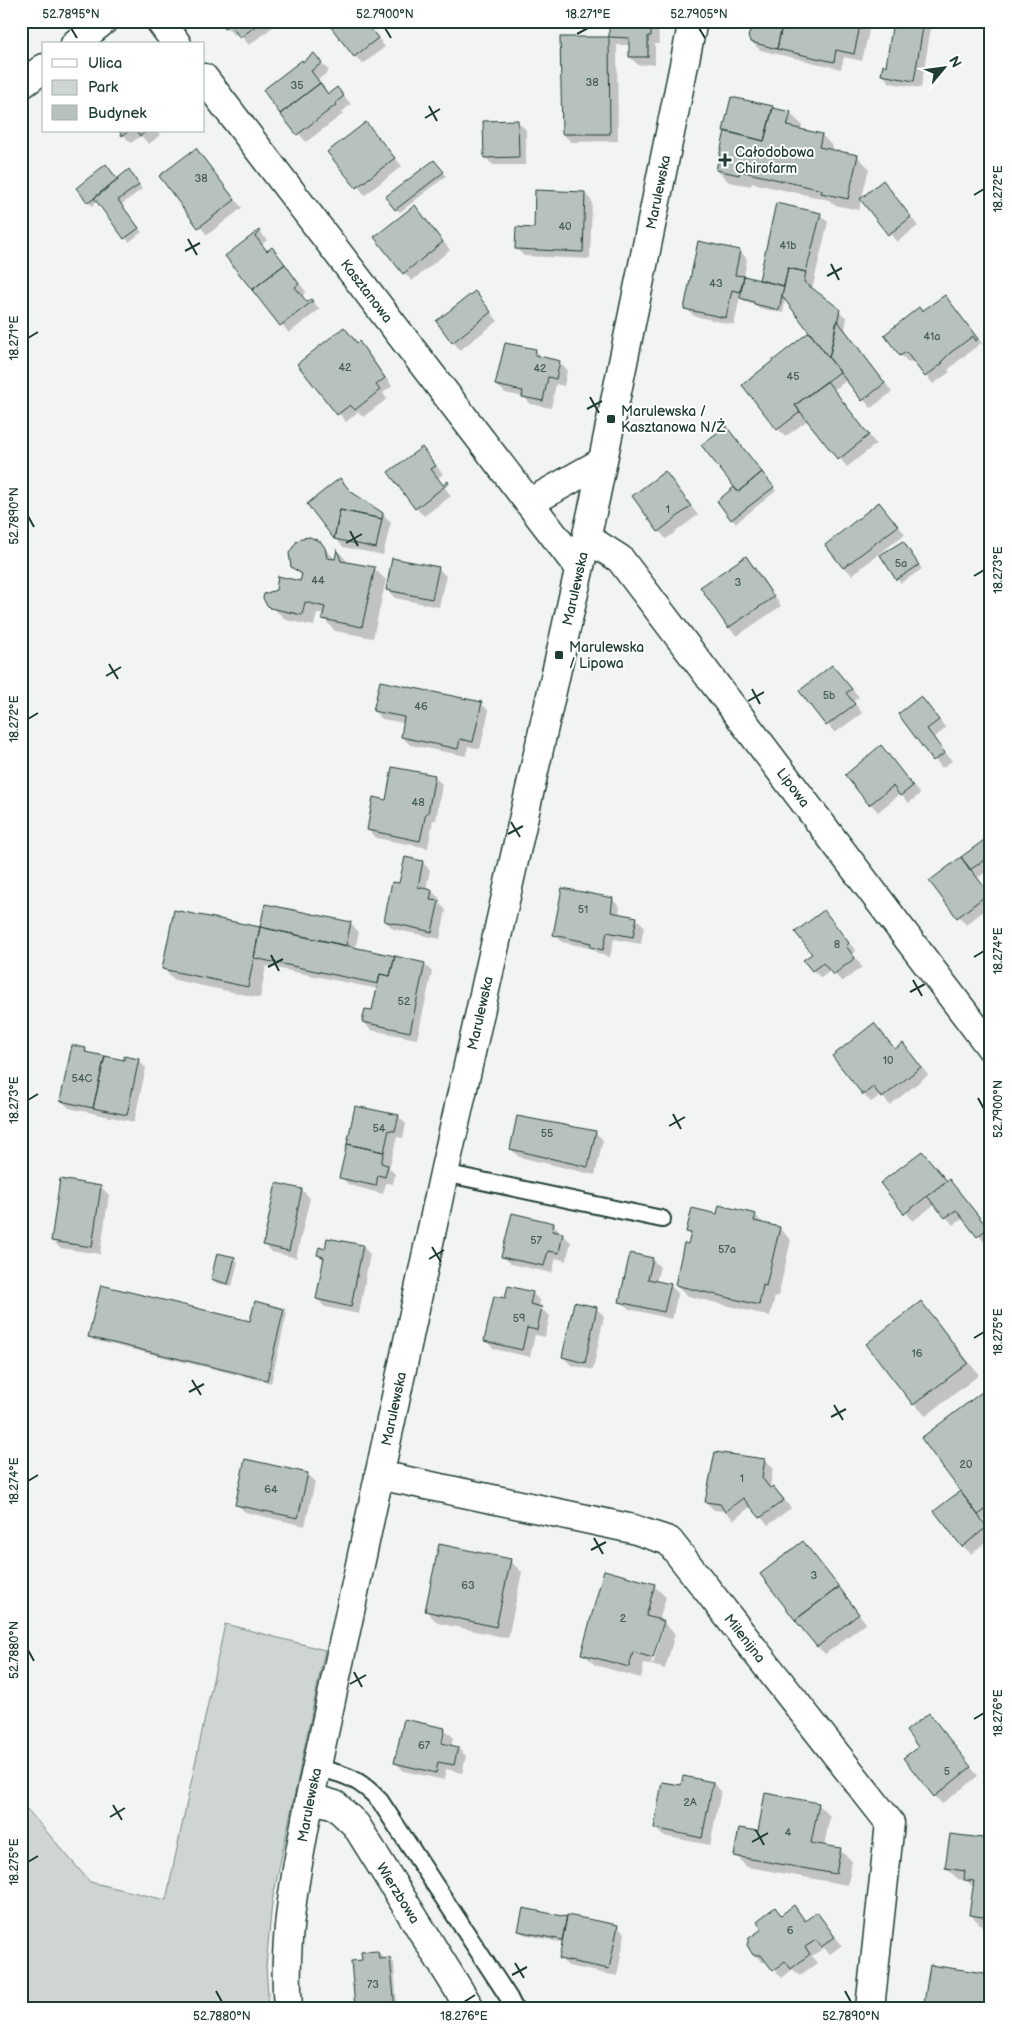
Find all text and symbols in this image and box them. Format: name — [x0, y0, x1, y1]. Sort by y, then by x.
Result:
text: 52.7895°N — [42, 7, 100, 22]
text: 52.7900°N — [356, 7, 414, 22]
text: 18.271°E — [565, 7, 611, 22]
text: 52.7905°N — [670, 7, 728, 22]
legend — [42, 42, 205, 132]
north arrow — [920, 42, 970, 92]
text: N — [945, 53, 965, 71]
text: Ulica — [88, 54, 122, 73]
house number: 38 — [585, 76, 599, 89]
text: Park — [88, 78, 119, 97]
house number: 35 — [290, 79, 304, 92]
text: Budynek — [88, 104, 147, 123]
place label: Całodobowa Chirofarm — [735, 144, 814, 177]
street label: Marulewska — [643, 154, 674, 231]
marker: Całodobowa Chirofarm — [719, 154, 731, 166]
text: 18.272°E — [991, 165, 1006, 213]
house number: 38 — [194, 172, 208, 185]
house number: 40 — [558, 220, 572, 233]
house number: 41b — [779, 239, 797, 252]
street label: Kasztanowa — [337, 256, 396, 326]
house number: 43 — [709, 277, 723, 290]
text: 18.271°E — [7, 315, 22, 361]
house number: 41a — [923, 330, 941, 343]
house number: 42 — [338, 361, 352, 374]
house number: 42 — [533, 362, 547, 375]
house number: 45 — [786, 370, 800, 383]
place label: Marulewska / Kasztanowa N/Ż — [621, 403, 726, 436]
marker: Marulewska / Kasztanowa N/Ż — [605, 413, 617, 425]
text: 52.7890°N — [7, 487, 22, 545]
house number: 1 — [666, 503, 670, 516]
text: 18.273°E — [991, 546, 1006, 594]
street label: Marulewska — [559, 550, 592, 627]
house number: 5a — [895, 557, 907, 570]
house number: 44 — [311, 574, 325, 587]
house number: 3 — [735, 576, 742, 589]
place label: Marulewska / Lipowa — [569, 639, 644, 672]
marker: Marulewska / Lipowa — [553, 649, 565, 661]
house number: 5b — [823, 689, 835, 702]
text: 18.272°E — [7, 695, 22, 743]
house number: 46 — [414, 700, 428, 713]
street label: Lipowa — [773, 765, 813, 811]
house number: 48 — [411, 796, 425, 809]
house number: 51 — [578, 903, 588, 916]
text: 18.274°E — [991, 927, 1006, 975]
house number: 8 — [834, 938, 840, 951]
street label: Marulewska — [464, 975, 497, 1052]
house number: 52 — [398, 995, 411, 1008]
house number: 10 — [883, 1054, 894, 1067]
house number: 54C — [72, 1072, 93, 1085]
text: 18.273°E — [7, 1076, 22, 1124]
text: 52.7900°N — [991, 1080, 1006, 1138]
house number: 54 — [372, 1122, 386, 1135]
house number: 55 — [541, 1127, 553, 1140]
house number: 57 — [530, 1234, 542, 1247]
house number: 57a — [718, 1243, 736, 1256]
text: 18.275°E — [991, 1308, 1006, 1356]
house number: 59 — [513, 1312, 525, 1325]
house number: 16 — [912, 1347, 923, 1360]
street label: Marulewska — [378, 1370, 410, 1447]
text: 18.274°E — [7, 1457, 22, 1505]
house number: 20 — [960, 1458, 973, 1471]
house number: 1 — [740, 1472, 744, 1485]
house number: 64 — [264, 1483, 278, 1496]
house number: 3 — [811, 1569, 818, 1582]
house number: 63 — [461, 1579, 475, 1592]
street label: Milenijna — [720, 1611, 769, 1666]
house number: 2 — [620, 1612, 627, 1625]
text: 52.7880°N — [7, 1621, 22, 1679]
text: 18.276°E — [991, 1689, 1006, 1737]
house number: 67 — [418, 1739, 431, 1752]
house number: 5 — [944, 1765, 950, 1778]
street label: Marulewska — [294, 1766, 325, 1843]
house number: 2A — [683, 1796, 697, 1809]
house number: 4 — [785, 1826, 792, 1839]
text: 18.275°E — [7, 1838, 22, 1886]
street label: Wierzbowa — [373, 1860, 423, 1927]
house number: 6 — [787, 1924, 794, 1937]
house number: 73 — [367, 1978, 379, 1991]
text: 52.7880°N — [193, 2009, 251, 2024]
text: 18.276°E — [440, 2009, 488, 2024]
text: 52.7890°N — [822, 2009, 880, 2024]

